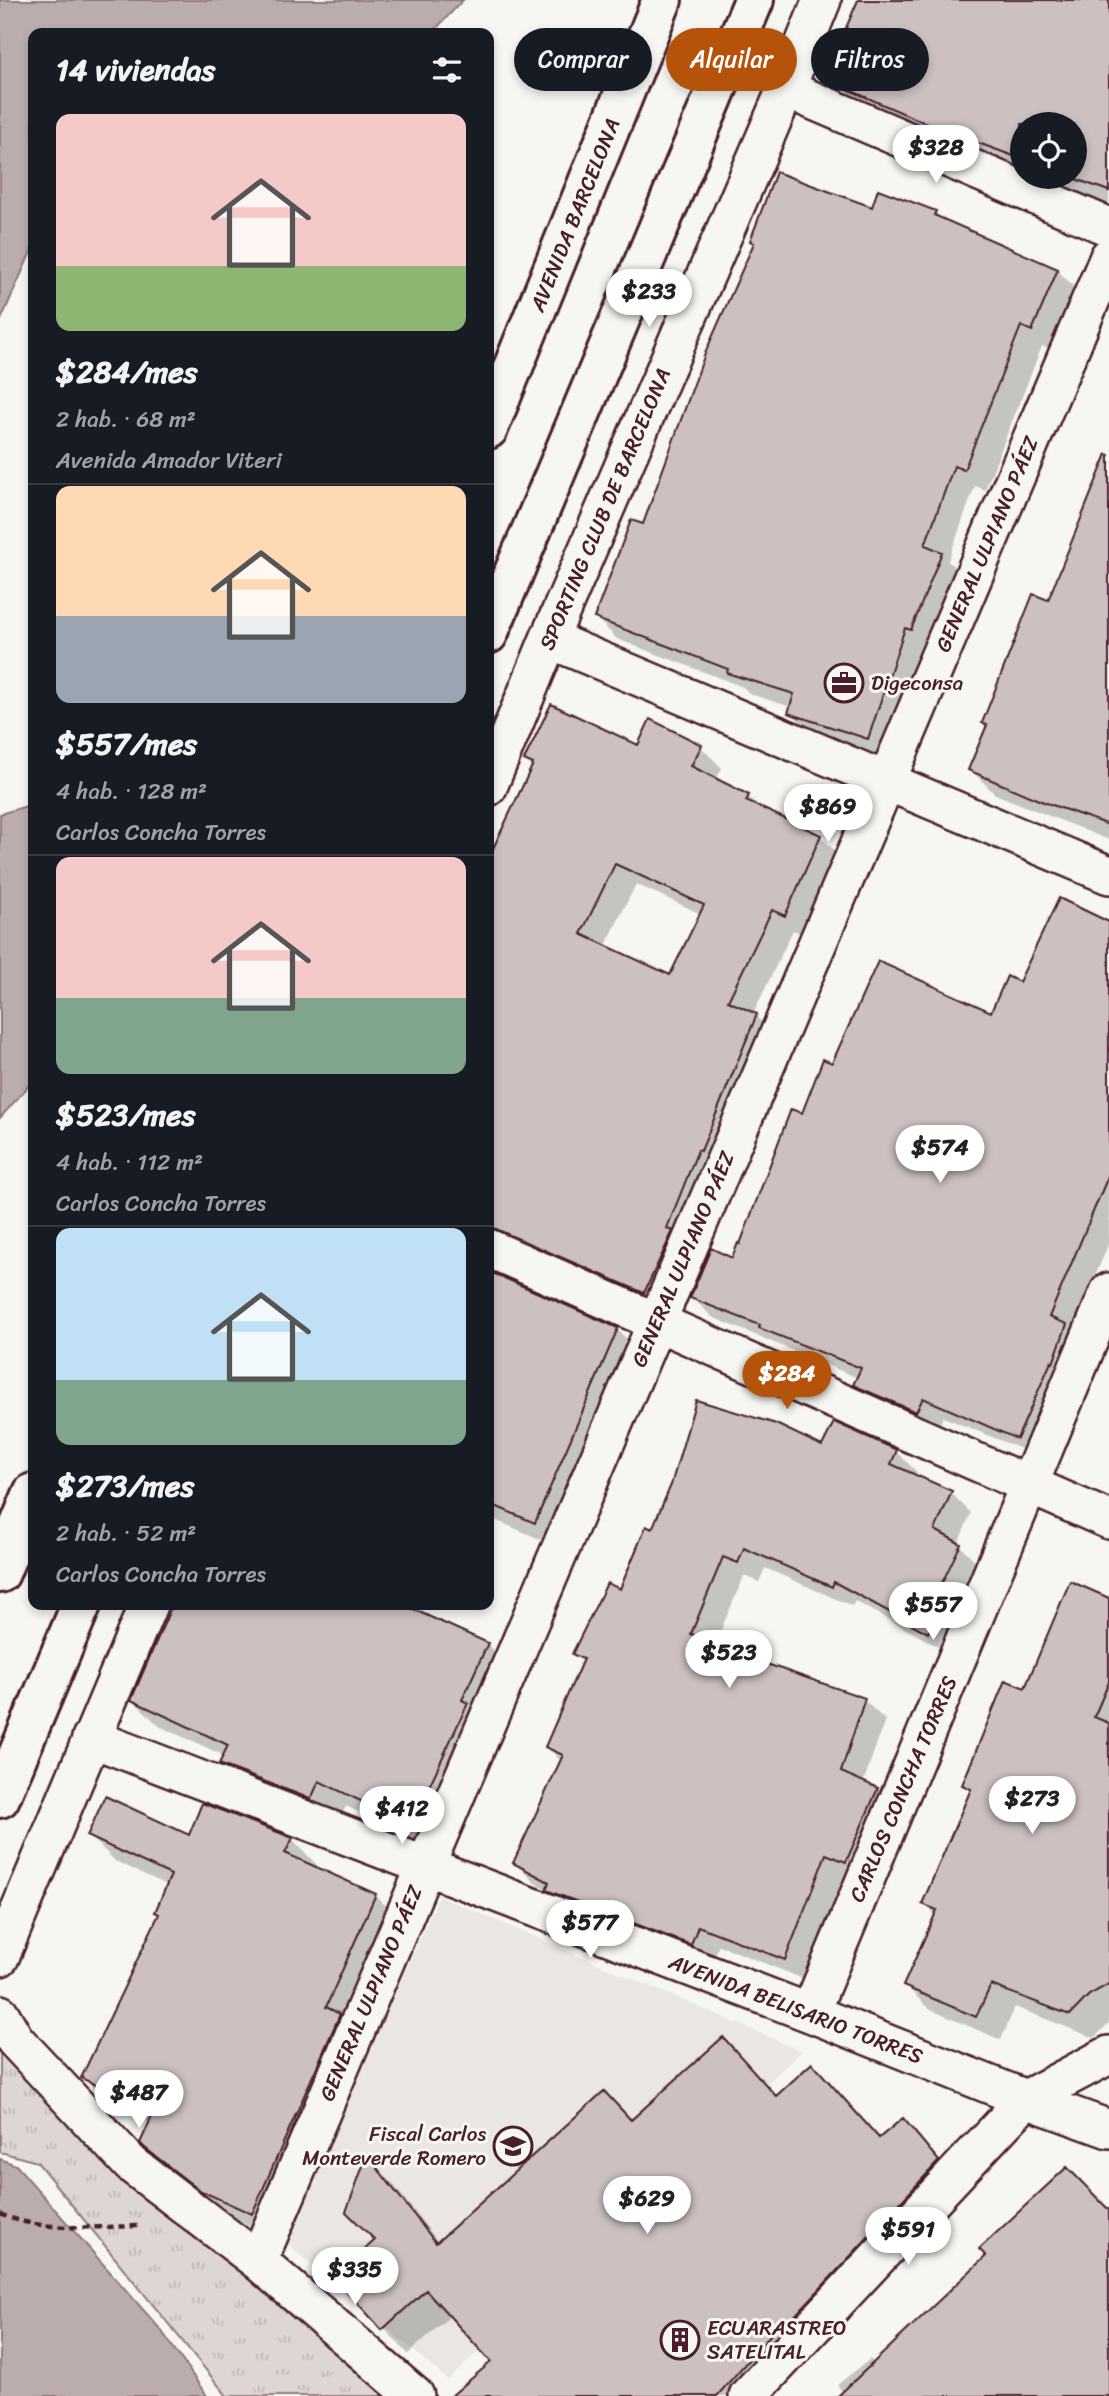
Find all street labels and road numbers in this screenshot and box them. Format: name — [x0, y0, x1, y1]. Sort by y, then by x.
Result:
street label: AVENIDA BARCELONA — [518, 112, 631, 319]
street label: SPORTING CLUB DE BARCELONA — [528, 362, 682, 656]
street label: GENERAL ULPIANO PÁEZ — [924, 430, 1050, 658]
street label: GENERAL ULPIANO PÁEZ — [620, 1145, 746, 1373]
street label: CARLOS CONCHA TORRES — [838, 1670, 968, 1908]
street label: GENERAL ULPIANO PÁEZ — [308, 1879, 434, 2107]
street label: AVENIDA BELISARIO TORRES — [662, 1942, 929, 2075]

